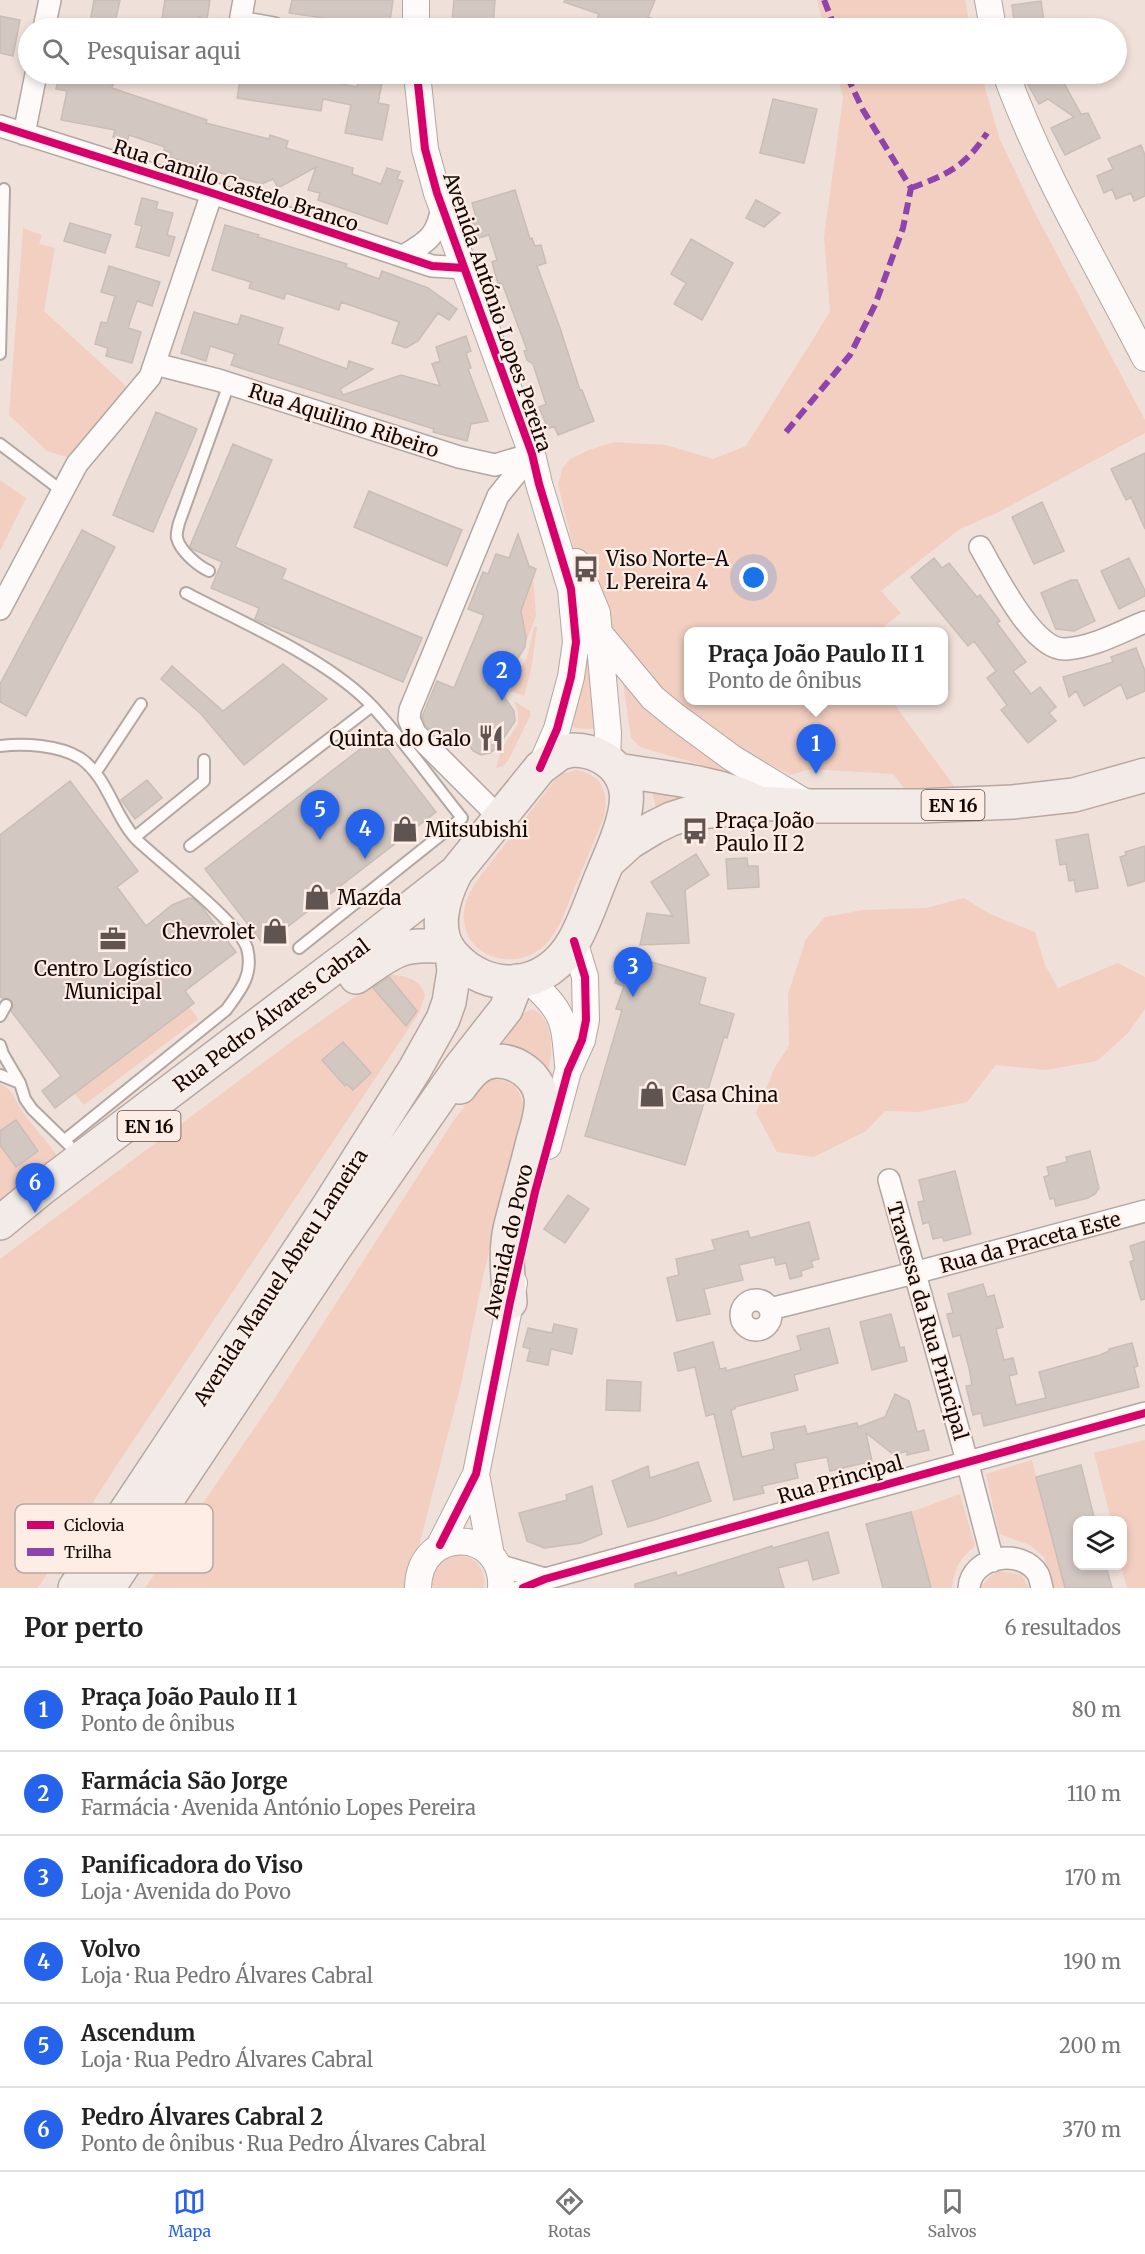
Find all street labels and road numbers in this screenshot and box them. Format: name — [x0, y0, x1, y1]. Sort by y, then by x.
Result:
street label: Rua Camilo Castelo Branco — [110, 134, 362, 237]
street label: Avenida António Lopes Pereira — [438, 168, 558, 455]
street label: Rua Aquilino Ribeiro — [246, 377, 442, 463]
road number: EN 16 — [922, 790, 984, 820]
street label: Rua Pedro Álvares Cabral — [167, 931, 374, 1097]
road number: EN 16 — [118, 1111, 180, 1141]
street label: Avenida Manuel Abreu Lameira — [187, 1144, 373, 1411]
street label: Avenida do Povo — [478, 1161, 538, 1321]
street label: Travessa da Rua Principal — [882, 1199, 974, 1443]
street label: Rua da Praceta Este — [937, 1206, 1123, 1278]
street label: Rua Principal — [775, 1449, 905, 1509]

